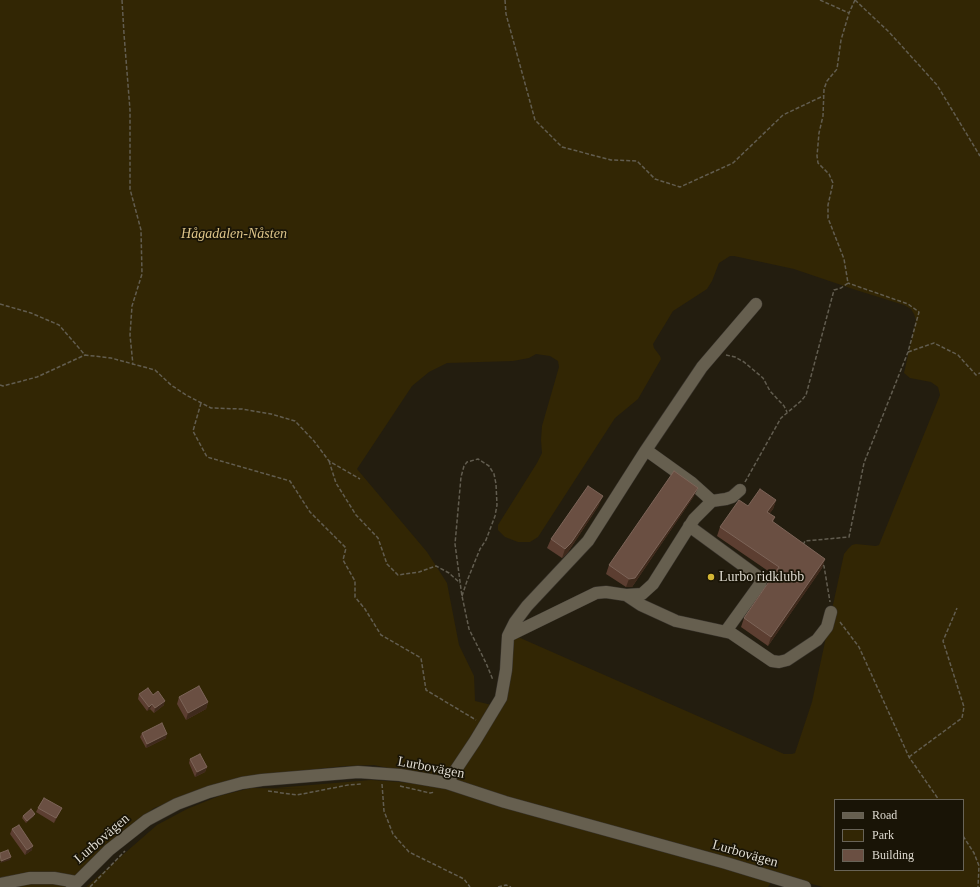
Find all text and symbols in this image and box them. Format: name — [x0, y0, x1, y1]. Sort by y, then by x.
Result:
park label: Hågadalen-Nåsten — [181, 226, 287, 242]
place label: Lurbo ridklubb — [719, 569, 804, 585]
marker: Lurbo ridklubb — [706, 572, 716, 582]
street label: Lurbovägen — [396, 753, 466, 783]
legend — [834, 799, 964, 871]
text: Road — [872, 808, 897, 822]
street label: Lurbovägen — [71, 810, 133, 868]
text: Park — [872, 828, 894, 842]
street label: Lurbovägen — [710, 837, 780, 871]
text: Building — [872, 848, 914, 862]

